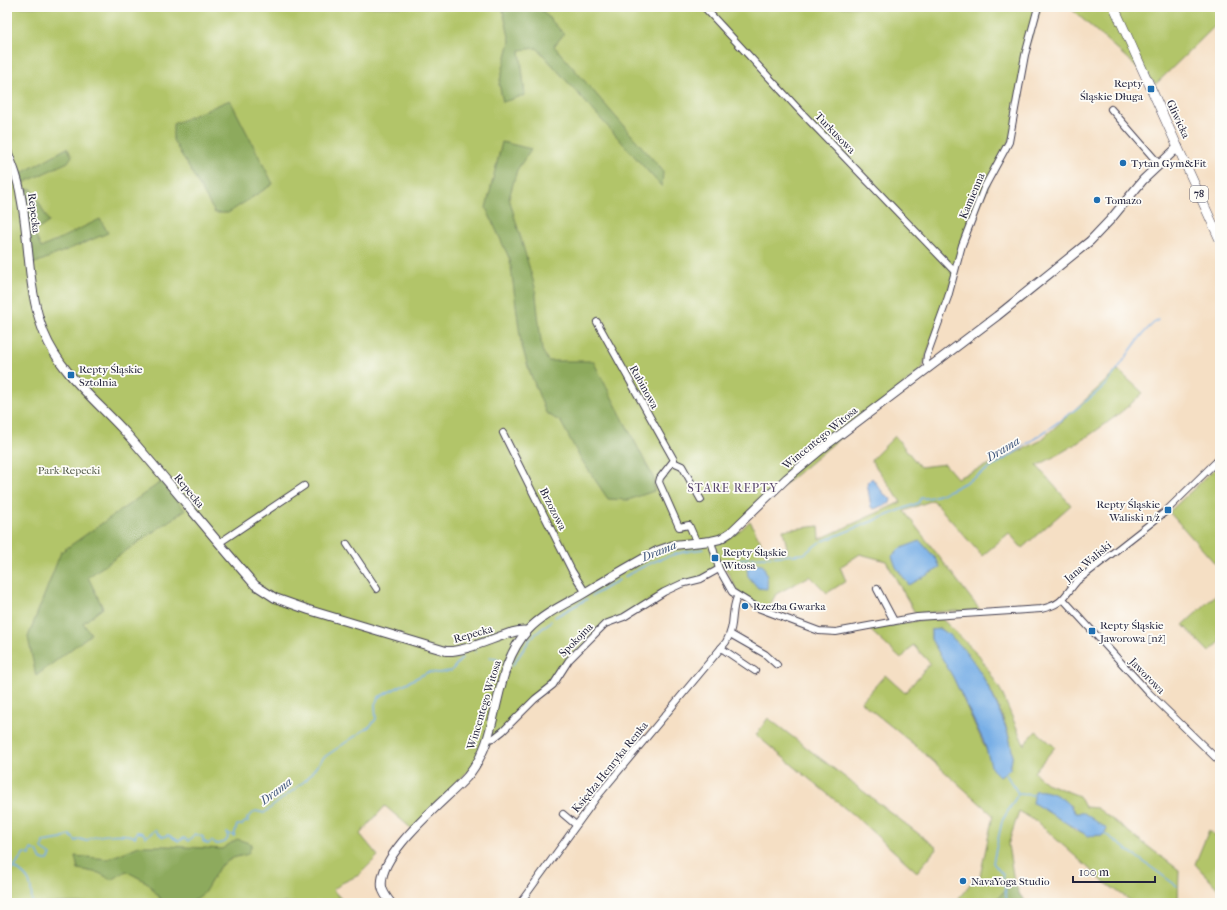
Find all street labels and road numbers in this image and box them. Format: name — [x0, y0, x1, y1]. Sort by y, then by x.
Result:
street label: Gliwicka — [1163, 98, 1193, 141]
street label: Turkusowa — [812, 110, 859, 157]
street label: Kamienna — [956, 170, 988, 221]
road number: 78 — [1190, 186, 1208, 202]
street label: Repecka — [25, 192, 43, 235]
street label: Rubinowa — [627, 363, 662, 412]
street label: Wincentego Witosa — [779, 403, 861, 473]
street label: Repecka — [171, 471, 207, 511]
street label: Brzozowa — [537, 486, 570, 533]
street label: Jana Waliski — [1061, 538, 1115, 586]
street label: Spokojna — [556, 620, 596, 660]
street label: Repecka — [452, 622, 495, 646]
street label: Jaworowa — [1126, 654, 1168, 697]
street label: Wincentego Witosa — [464, 658, 504, 752]
street label: Księdza Henryka Renka — [569, 718, 651, 815]

